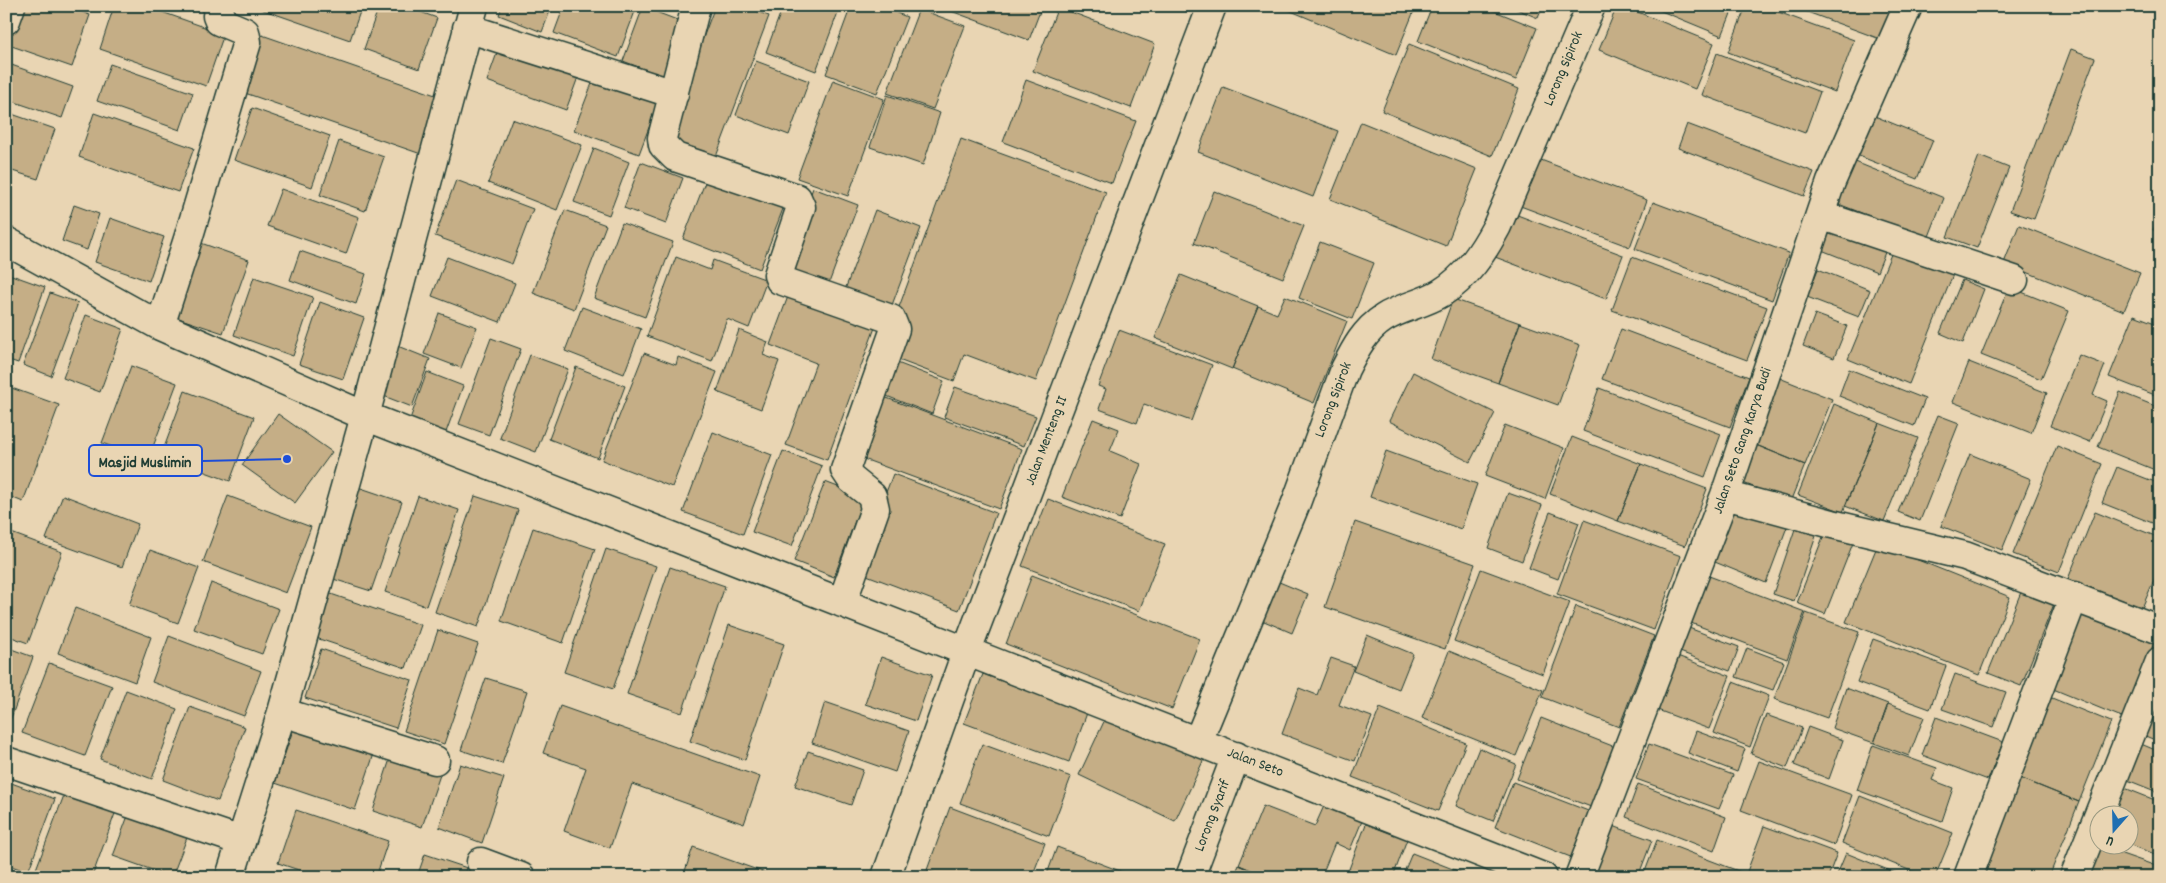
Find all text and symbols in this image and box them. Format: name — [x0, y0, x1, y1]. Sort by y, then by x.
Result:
street label: Lorong Sipirok — [1538, 28, 1590, 110]
street label: Lorong Sipirok — [1310, 359, 1358, 441]
street label: Jalan Seto Gang Karya Budi — [1708, 365, 1778, 517]
street label: Jalan Menteng II — [1020, 393, 1074, 489]
callout: Masjid Muslimin — [89, 445, 202, 476]
text: Masjid Muslimin — [99, 452, 191, 475]
street label: Jalan Seto — [1224, 742, 1287, 784]
street label: Lorong Syarif — [1189, 776, 1237, 855]
north arrow — [2088, 806, 2138, 856]
text: U — [2103, 830, 2117, 851]

